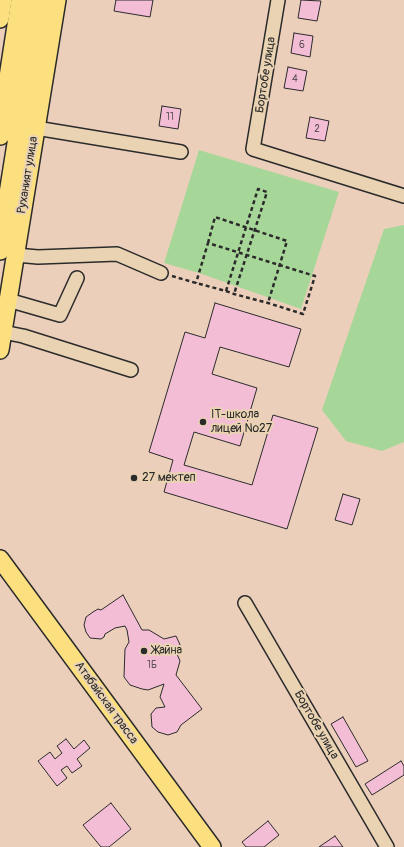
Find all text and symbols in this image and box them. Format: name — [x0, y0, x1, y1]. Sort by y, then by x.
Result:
street label: Бортобе улица — [253, 36, 279, 114]
house number: 6 — [299, 39, 305, 51]
house number: 4 — [292, 73, 298, 85]
house number: 11 — [166, 111, 174, 123]
house number: 2 — [314, 123, 320, 135]
street label: Руханият улица — [15, 135, 41, 215]
place label: IT-школа лицей №27 — [211, 408, 272, 436]
marker: IT-школа лицей №27 — [198, 417, 208, 427]
place label: 27 мектеп — [142, 471, 196, 485]
marker: 27 мектеп — [129, 473, 139, 483]
place label: Жайна — [152, 644, 182, 658]
marker: Жайна — [139, 646, 149, 656]
street label: Атабайская трасса — [71, 659, 141, 747]
house number: 1Б — [147, 659, 157, 671]
street label: Бортобе улица — [291, 688, 341, 762]

